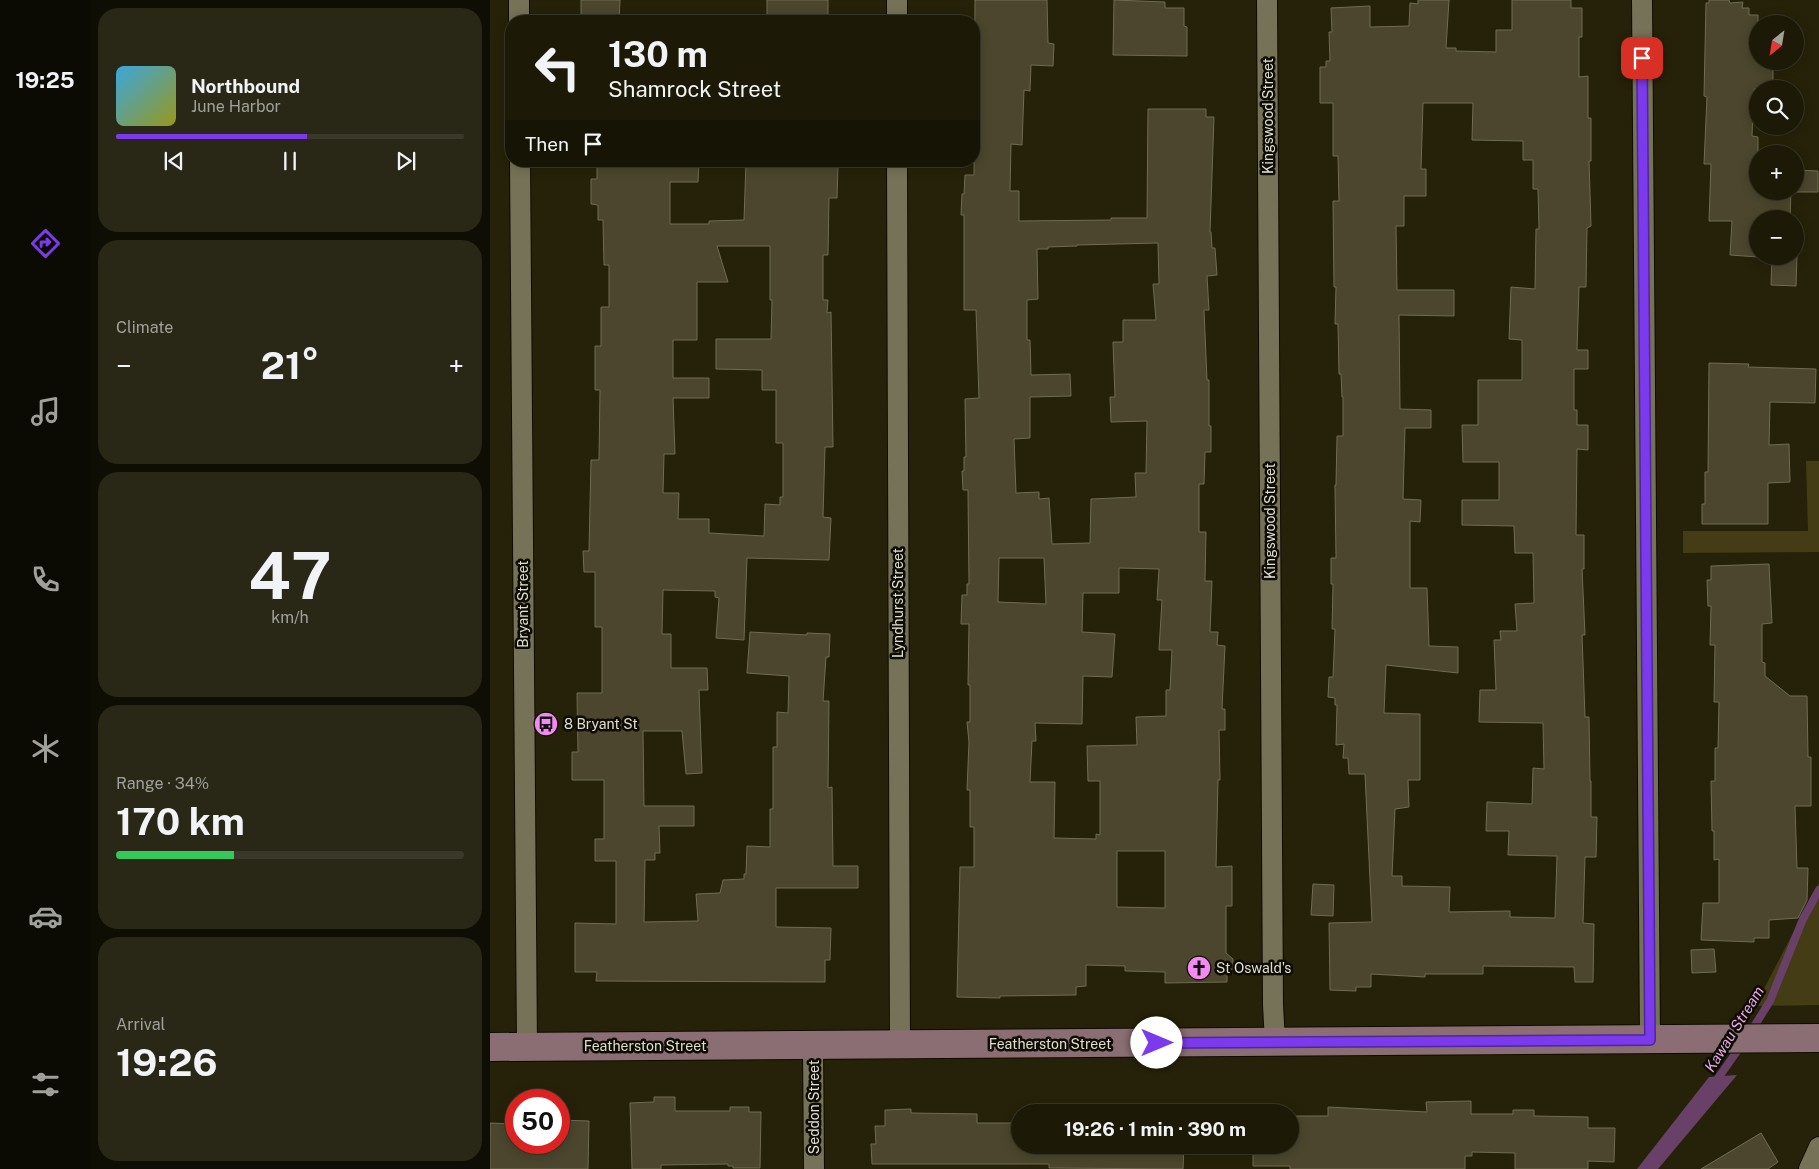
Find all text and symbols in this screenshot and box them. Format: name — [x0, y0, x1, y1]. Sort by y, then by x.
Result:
north arrow — [1749, 15, 1804, 70]
map controls — [1749, 15, 1804, 265]
text: 130 m — [608, 34, 708, 75]
icon: left — [525, 35, 590, 100]
pin — [1621, 37, 1663, 79]
icon: arrive — [1628, 44, 1656, 72]
street label: Kingswood Street — [1260, 58, 1276, 174]
text: 19:25 — [15, 67, 75, 93]
text: Northbound — [191, 75, 300, 97]
text: Shamrock Street — [608, 76, 781, 102]
button: search — [1749, 80, 1804, 135]
text: June Harbor — [191, 97, 281, 116]
icon: arrive — [579, 130, 607, 158]
text: Then — [525, 133, 569, 155]
button: + — [1749, 145, 1804, 200]
icon: previous — [160, 147, 188, 175]
icon: pause — [276, 147, 304, 175]
icon: next — [392, 147, 420, 175]
button: − — [1749, 210, 1804, 265]
icon: directions — [28, 226, 63, 261]
text: Climate — [116, 318, 173, 337]
text: 21° — [261, 343, 319, 388]
text: − — [116, 349, 132, 382]
text: + — [448, 349, 464, 382]
icon: music — [28, 394, 63, 429]
street label: Kingswood Street — [1262, 463, 1278, 579]
text: 47 — [248, 537, 332, 614]
street label: Lyndhurst Street — [890, 548, 906, 658]
street label: Bryant Street — [515, 560, 531, 648]
icon: phone — [28, 562, 63, 597]
text: km/h — [271, 608, 309, 627]
bus stop icon: 8 Bryant St — [533, 711, 559, 737]
place label: 8 Bryant St — [564, 716, 638, 732]
icon: climate — [28, 731, 63, 766]
text: Range · 34% — [116, 774, 209, 793]
text: 170 km — [116, 799, 245, 844]
icon: car — [28, 899, 63, 934]
church icon: St Oswald's — [1186, 955, 1212, 981]
place label: St Oswald's — [1216, 960, 1291, 976]
water label: Kawau Stream — [1701, 983, 1767, 1075]
text: Arrival — [116, 1015, 165, 1034]
position arrow — [1130, 1016, 1182, 1068]
street label: Featherston Street — [989, 1036, 1111, 1052]
street label: Featherston Street — [584, 1038, 706, 1054]
text: 19:26 — [116, 1040, 218, 1085]
street label: Seddon Street — [806, 1060, 822, 1154]
icon: filters — [28, 1067, 63, 1102]
speed limit sign: 50 — [505, 1089, 570, 1154]
text: 19:26 · 1 min · 390 m — [1064, 1118, 1246, 1140]

